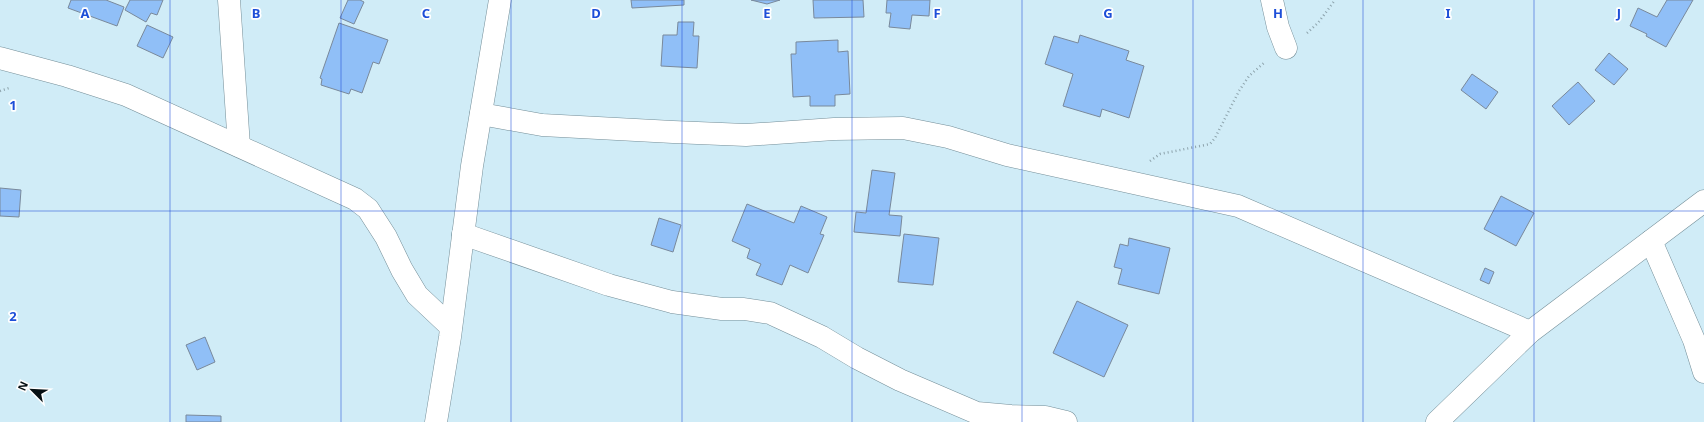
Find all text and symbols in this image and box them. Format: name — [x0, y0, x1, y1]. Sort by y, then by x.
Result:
text: A — [81, 4, 90, 22]
text: B — [252, 4, 260, 22]
text: C — [422, 4, 430, 22]
text: D — [591, 4, 601, 22]
text: E — [763, 4, 771, 22]
text: F — [933, 4, 941, 22]
text: G — [1103, 4, 1113, 22]
text: H — [1273, 4, 1283, 22]
text: I — [1445, 4, 1451, 22]
text: J — [1616, 4, 1621, 22]
text: 1 — [9, 96, 17, 114]
text: 2 — [9, 307, 17, 325]
north arrow — [12, 370, 52, 410]
text: N — [14, 379, 31, 393]

